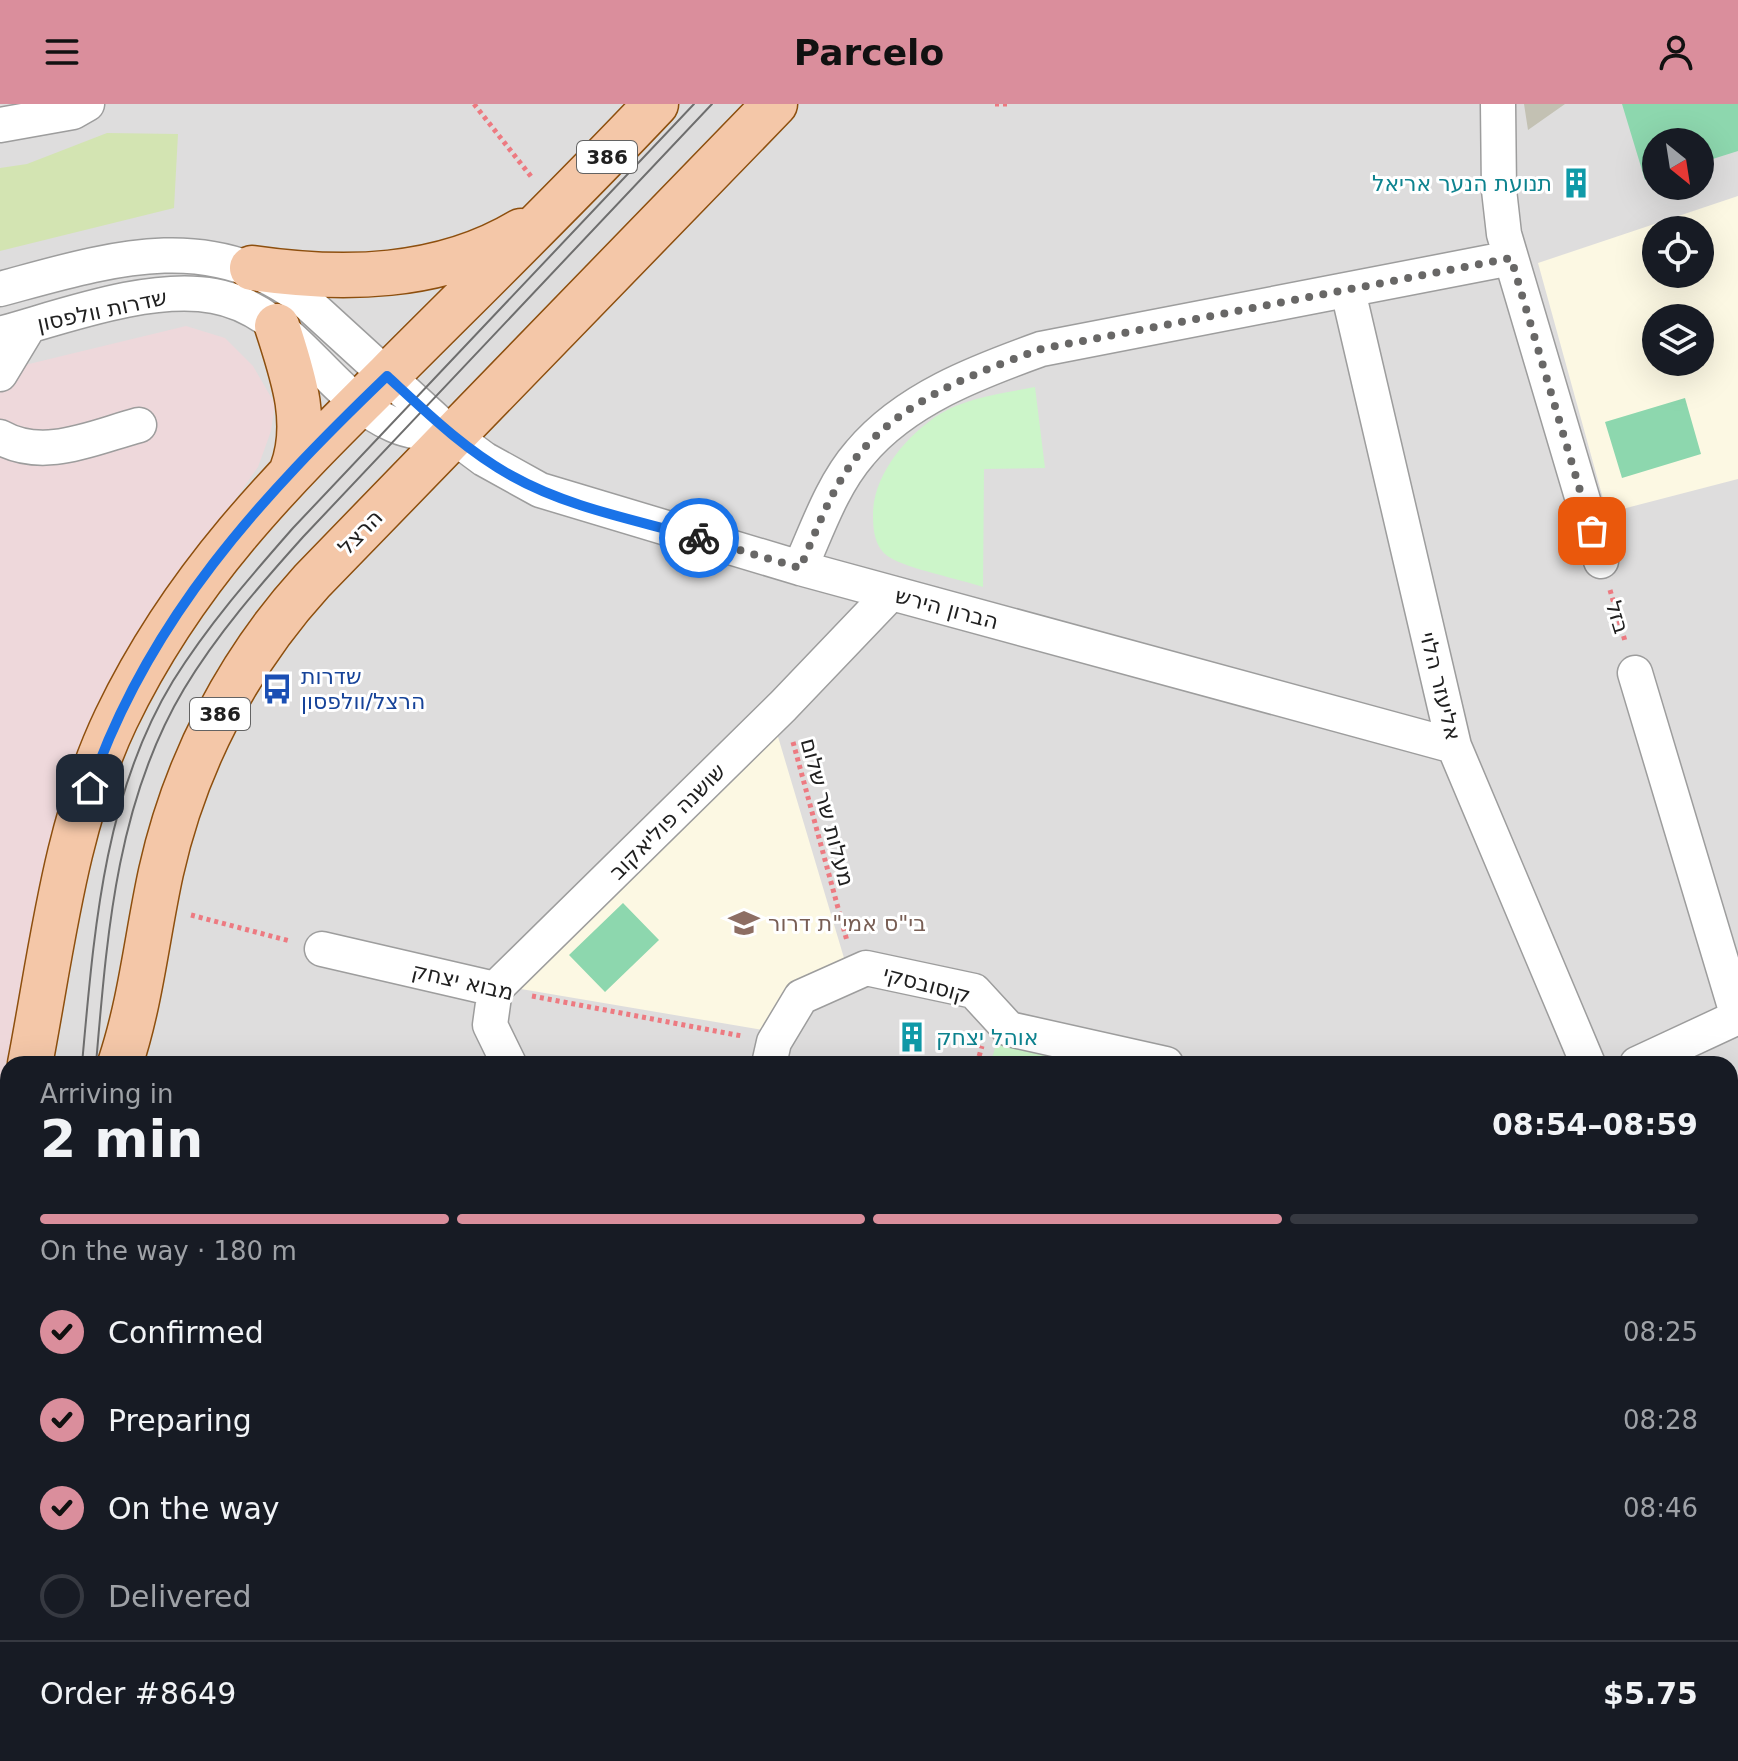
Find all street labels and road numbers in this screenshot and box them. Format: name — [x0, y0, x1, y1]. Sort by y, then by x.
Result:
road number: 386 — [577, 141, 637, 173]
street label: שדרות וולפסון — [35, 285, 169, 336]
street label: הרצל — [333, 505, 388, 560]
street label: הברון הירש — [893, 583, 1001, 634]
street label: בזל — [1601, 598, 1634, 637]
street label: אליעזר הלוי — [1415, 629, 1466, 743]
road number: 386 — [190, 698, 250, 730]
street label: מעלות שר שלום — [796, 735, 859, 889]
street label: שושנה פוליאקוב — [604, 758, 730, 884]
street label: מבוא יצחק — [410, 958, 516, 1005]
street label: קוסובסקי — [880, 961, 973, 1008]

